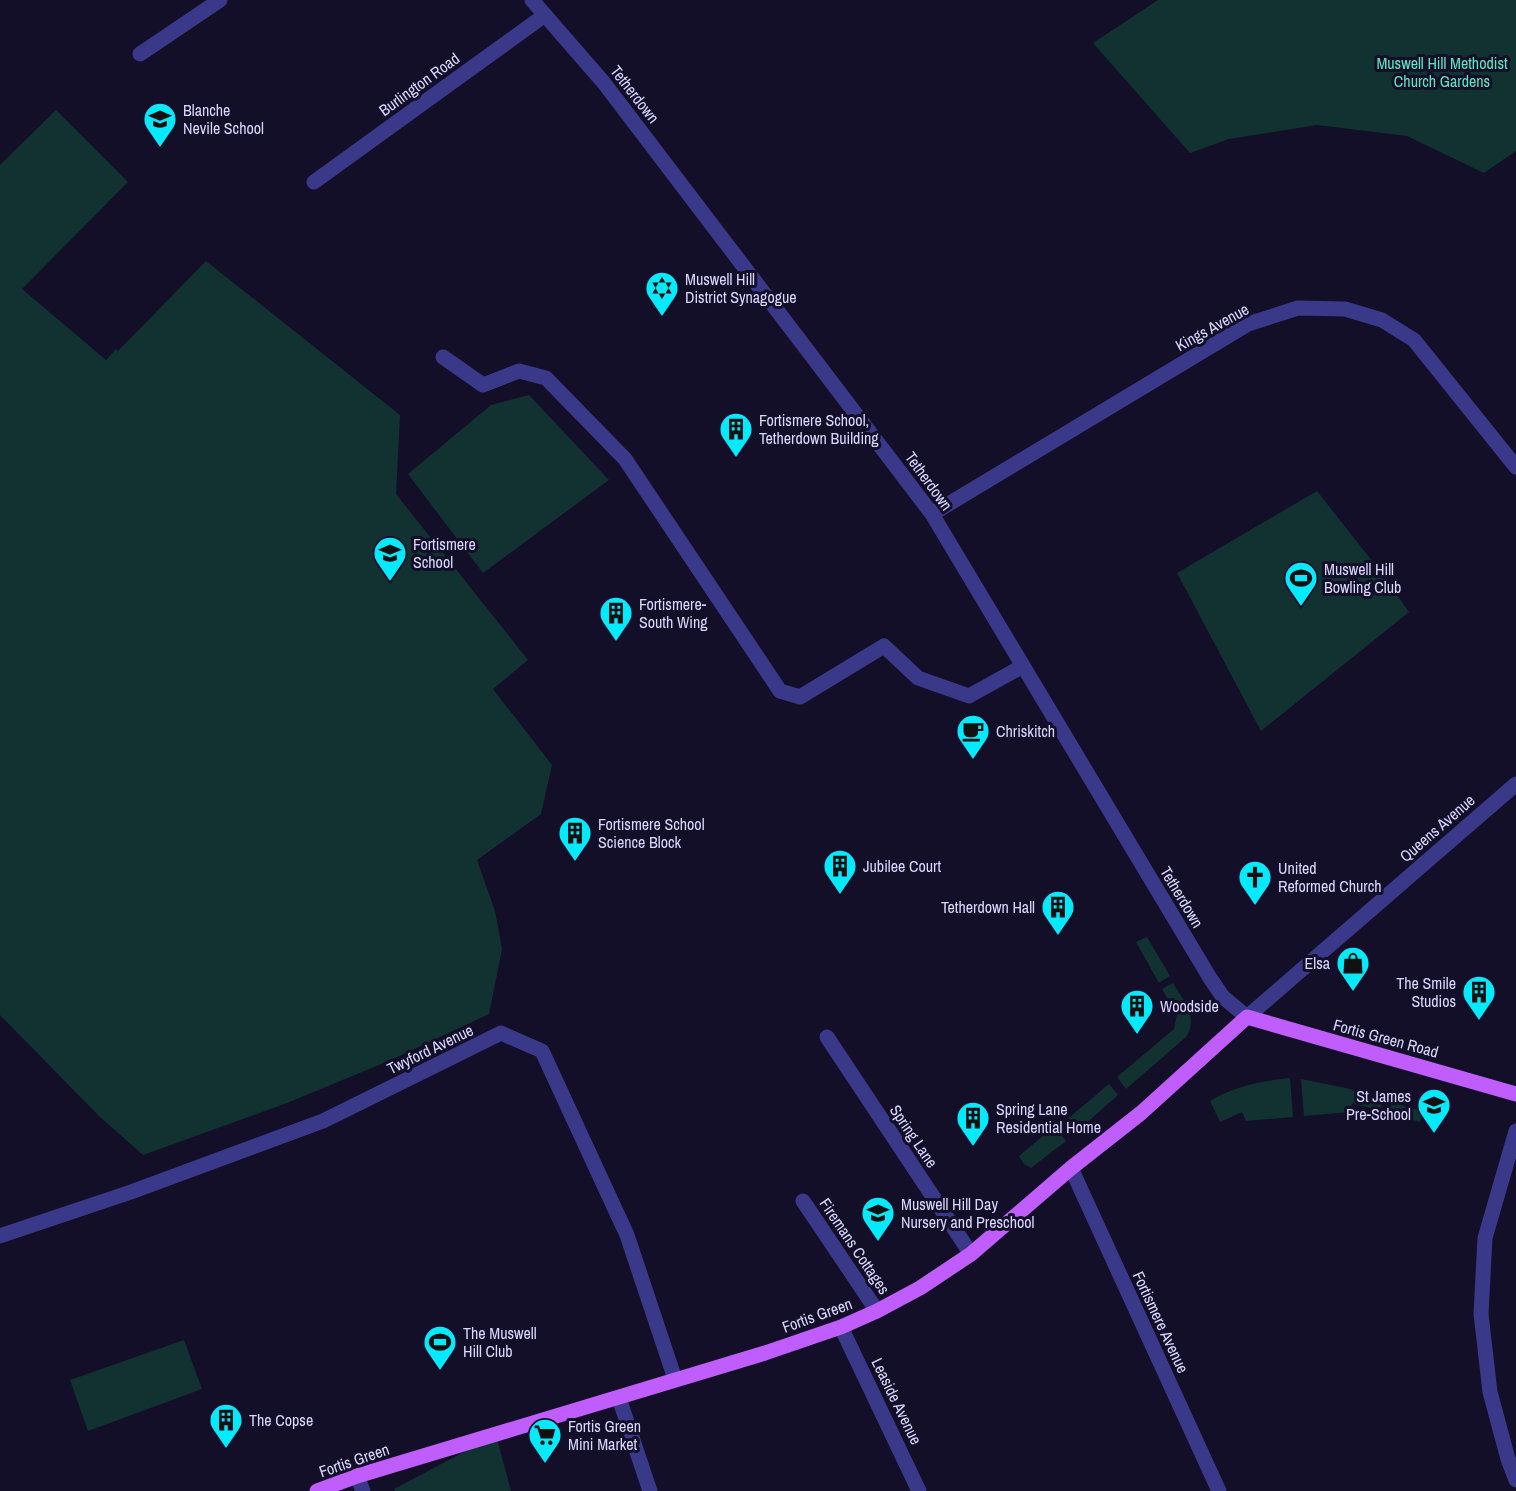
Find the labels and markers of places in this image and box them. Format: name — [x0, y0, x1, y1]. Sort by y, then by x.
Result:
place label: Blanche Nevile School — [183, 99, 264, 139]
school or university icon: Blanche Nevile School — [142, 101, 178, 148]
place label: Muswell Hill District Synagogue — [685, 268, 797, 308]
synagogue icon: Muswell Hill District Synagogue — [644, 270, 680, 317]
place label: Fortismere School, Tetherdown Building — [759, 409, 879, 449]
building icon: Fortismere School, Tetherdown Building — [718, 411, 754, 458]
place label: Fortismere School — [413, 533, 476, 573]
school or university icon: Fortismere School — [372, 535, 408, 582]
place label: Muswell Hill Bowling Club — [1324, 558, 1401, 598]
sports icon: Muswell Hill Bowling Club — [1283, 560, 1319, 607]
place label: Fortismere- South Wing — [639, 593, 708, 633]
building icon: Fortismere- South Wing — [598, 595, 634, 642]
cafe icon: Chriskitch — [955, 713, 991, 760]
place label: Chriskitch — [996, 720, 1055, 742]
place label: Fortismere School Science Block — [598, 813, 705, 853]
building icon: Fortismere School Science Block — [557, 815, 593, 862]
building icon: Jubilee Court — [822, 848, 858, 895]
place label: Jubilee Court — [863, 855, 941, 877]
place label: United Reformed Church — [1278, 857, 1382, 897]
church icon: United Reformed Church — [1237, 859, 1273, 906]
building icon: Tetherdown Hall — [1040, 889, 1076, 936]
place label: Tetherdown Hall — [941, 896, 1035, 918]
shop icon: Elsa — [1335, 945, 1371, 992]
place label: Elsa — [1304, 952, 1331, 974]
place label: The Smile Studios — [1396, 972, 1456, 1012]
building icon: The Smile Studios — [1461, 974, 1497, 1021]
building icon: Woodside — [1119, 988, 1155, 1035]
place label: Woodside — [1160, 995, 1219, 1017]
place label: St James Pre-School — [1346, 1085, 1411, 1125]
school or university icon: St James Pre-School — [1416, 1087, 1452, 1134]
place label: Spring Lane Residential Home — [996, 1098, 1101, 1138]
building icon: Spring Lane Residential Home — [955, 1100, 991, 1147]
place label: Muswell Hill Day Nursery and Preschool — [901, 1193, 1035, 1233]
school or university icon: Muswell Hill Day Nursery and Preschool — [860, 1195, 896, 1242]
place label: The Muswell Hill Club — [463, 1322, 537, 1362]
sports icon: The Muswell Hill Club — [422, 1324, 458, 1371]
building icon: The Copse — [208, 1402, 244, 1449]
place label: The Copse — [249, 1409, 313, 1431]
place label: Fortis Green Mini Market — [568, 1415, 641, 1455]
supermarket icon: Fortis Green Mini Market — [527, 1417, 563, 1464]

